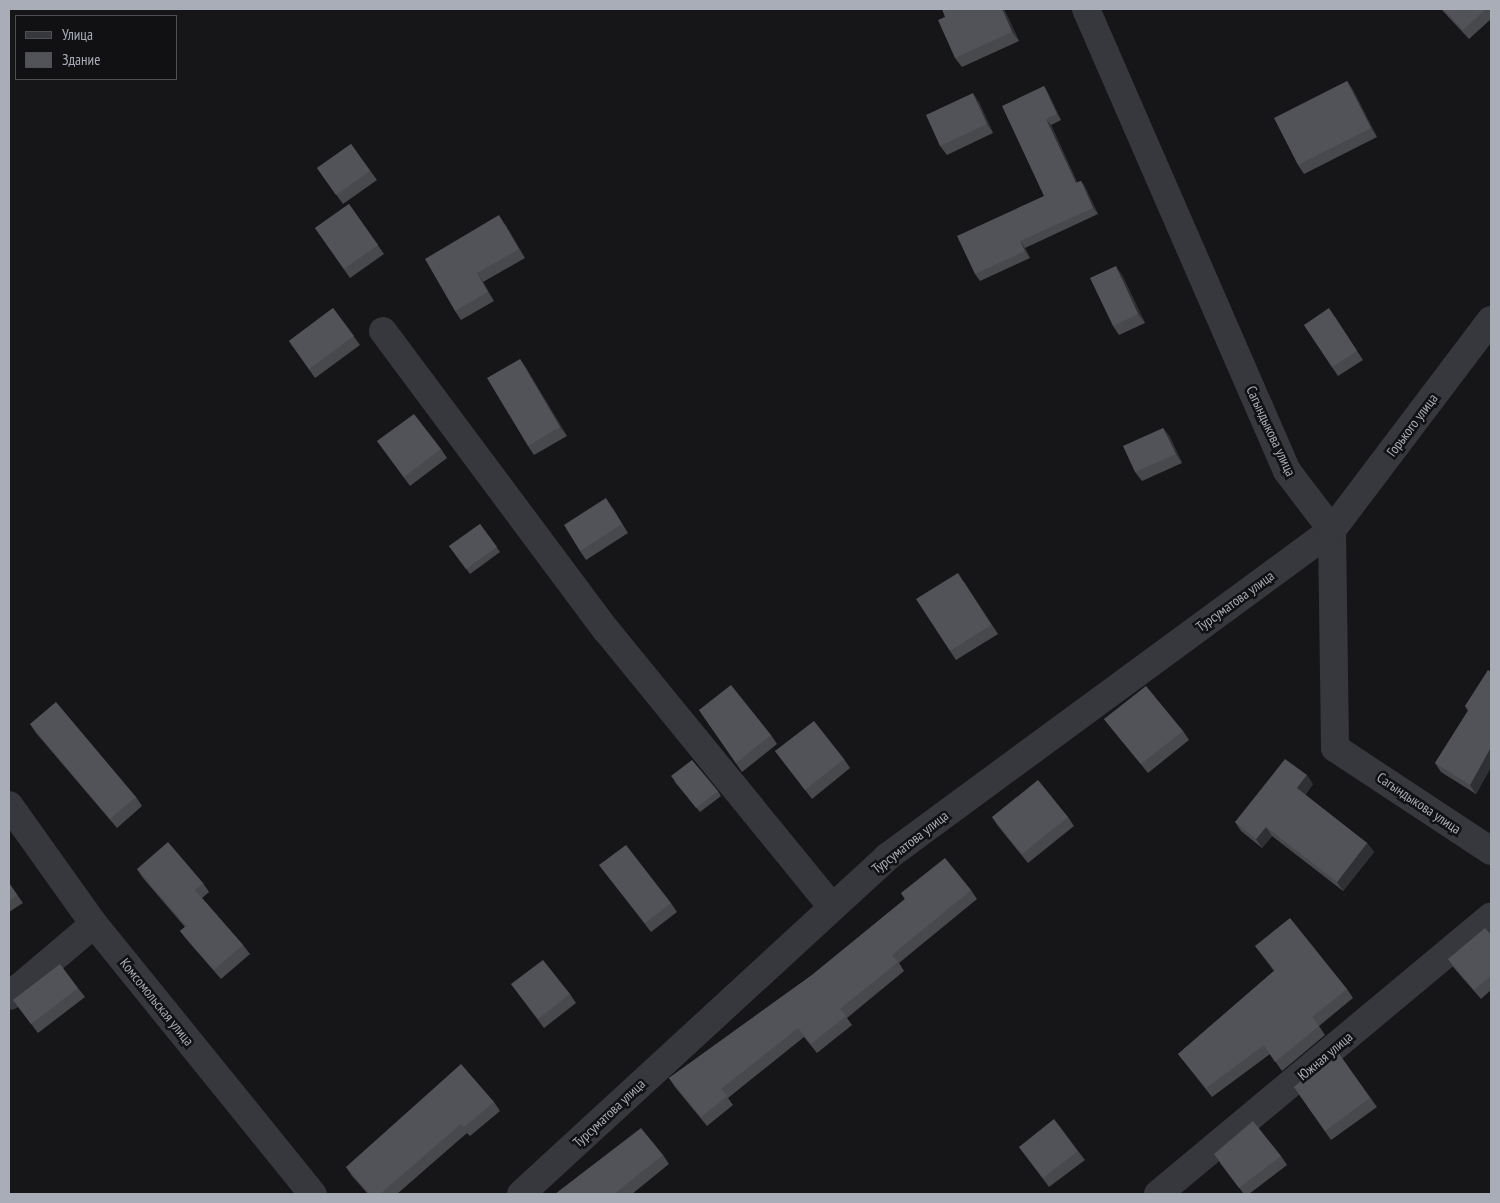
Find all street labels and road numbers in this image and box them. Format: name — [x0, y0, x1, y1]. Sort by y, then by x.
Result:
street label: Сагындыкова улица — [1243, 383, 1299, 479]
street label: Горького улица — [1383, 390, 1441, 460]
street label: Турсуматова улица — [1193, 567, 1277, 635]
street label: Сагындыкова улица — [1374, 769, 1464, 837]
street label: Турсуматова улица — [868, 807, 952, 877]
street label: Комсомольская улица — [117, 955, 197, 1049]
street label: Южная улица — [1294, 1028, 1356, 1084]
street label: Турсуматова улица — [569, 1075, 649, 1151]

